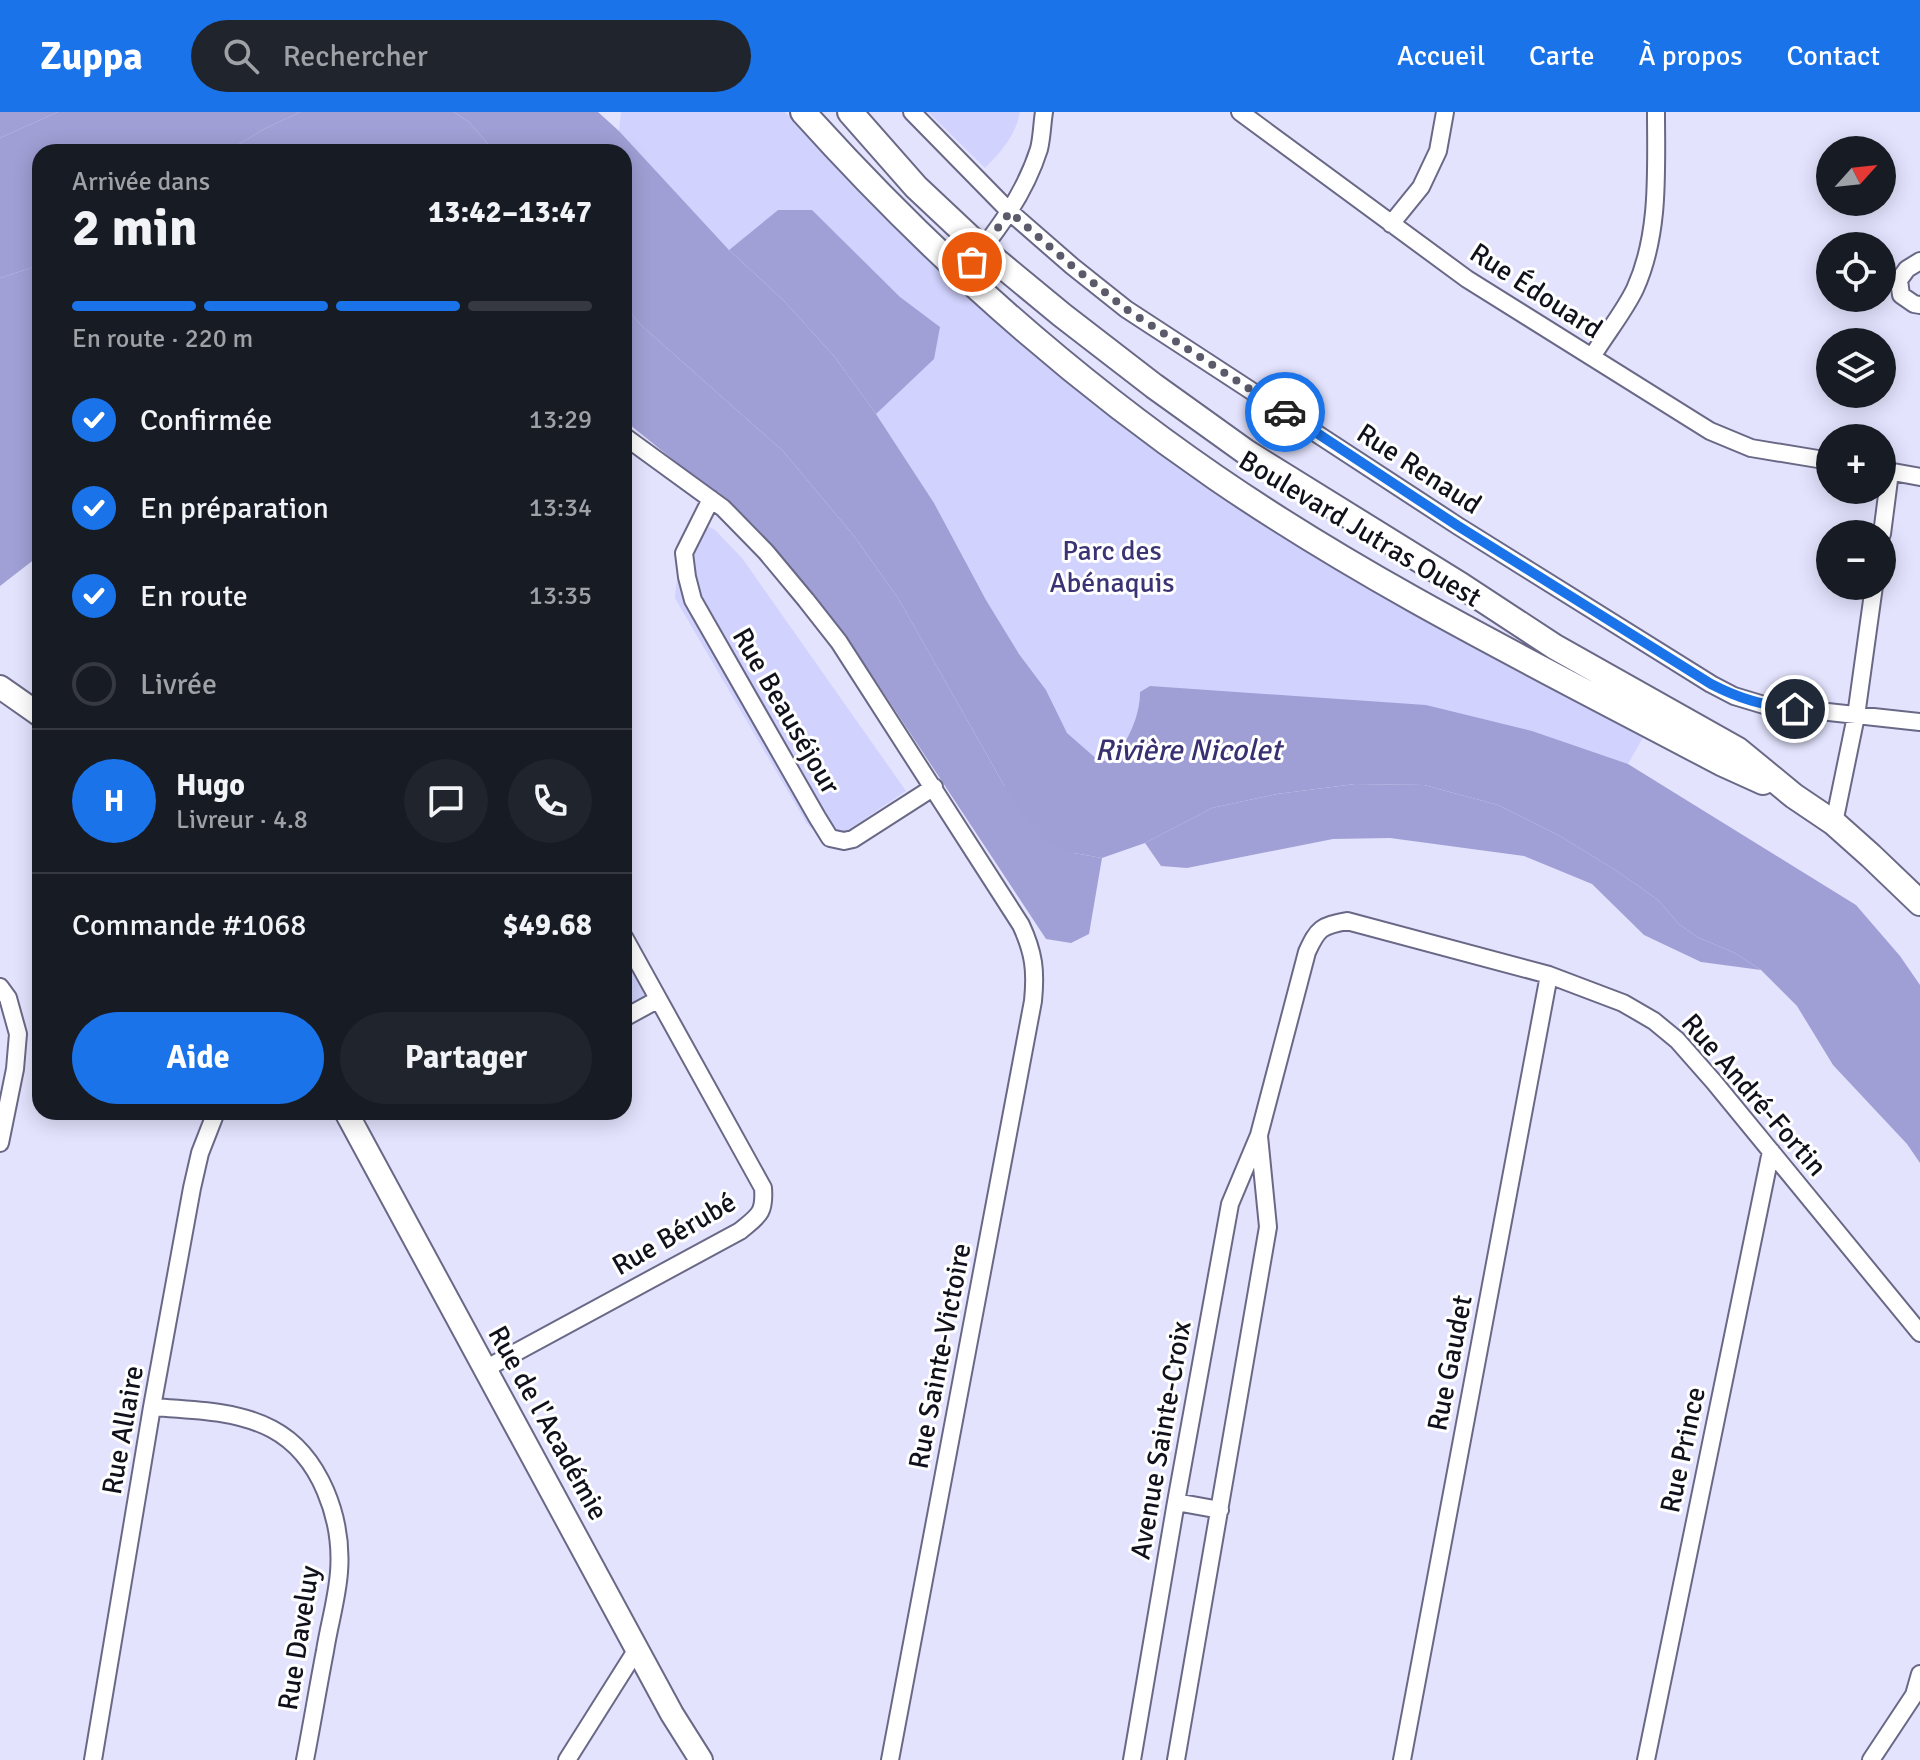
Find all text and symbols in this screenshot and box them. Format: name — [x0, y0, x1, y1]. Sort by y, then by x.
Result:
search box — [191, 20, 751, 92]
text: Zuppa — [40, 33, 143, 80]
icon: search — [219, 34, 263, 78]
text: Rechercher — [283, 38, 428, 75]
text: Accueil — [1397, 39, 1485, 73]
text: Carte — [1529, 39, 1594, 73]
text: À propos — [1638, 39, 1743, 73]
text: Contact — [1787, 39, 1880, 73]
north arrow — [1816, 136, 1896, 216]
map controls — [1816, 136, 1896, 600]
text: Arrivée dans — [72, 166, 210, 198]
text: 13:42–13:47 — [428, 194, 592, 231]
text: 2 min — [72, 196, 198, 260]
pin — [938, 228, 1006, 296]
button: locate — [1816, 232, 1896, 312]
street label: Rue Édouard — [1463, 236, 1609, 346]
icon: bag — [950, 240, 994, 284]
text: En route · 220 m — [72, 323, 253, 355]
button: layers — [1816, 328, 1896, 408]
courier — [1245, 372, 1325, 452]
icon: car — [1263, 390, 1307, 434]
icon: check — [72, 398, 116, 442]
text: Confirmée — [140, 402, 272, 439]
text: 13:29 — [529, 404, 592, 436]
street label: Rue Renaud — [1350, 416, 1488, 522]
button: + — [1816, 424, 1896, 504]
street label: Boulevard Jutras Ouest — [1233, 443, 1487, 615]
icon: check — [72, 486, 116, 530]
text: En préparation — [140, 490, 329, 527]
text: 13:34 — [529, 492, 592, 524]
button: − — [1816, 520, 1896, 600]
park label: Parc des Abénaquis — [1049, 534, 1175, 600]
icon: check — [72, 574, 116, 618]
text: En route — [140, 578, 248, 615]
text: 13:35 — [529, 580, 592, 612]
street label: Rue Beauséjour — [725, 622, 848, 801]
text: Livrée — [140, 666, 217, 703]
pin — [1761, 675, 1829, 743]
icon: home — [1773, 687, 1817, 731]
water label: Rivière Nicolet — [1095, 732, 1285, 769]
button: chat — [404, 759, 488, 843]
button: phone — [508, 759, 592, 843]
text: Hugo — [176, 767, 245, 804]
text: H — [104, 783, 124, 820]
text: Livreur · 4.8 — [176, 804, 308, 836]
text: Commande #1068 — [72, 907, 307, 944]
text: $49.68 — [502, 907, 592, 944]
street label: Rue André-Fortin — [1674, 1007, 1834, 1183]
button: Aide — [72, 1012, 324, 1104]
button: Partager — [340, 1012, 592, 1104]
street label: Rue Bérubé — [606, 1185, 742, 1283]
street label: Rue Sainte-Victoire — [901, 1240, 979, 1472]
street label: Rue Gaudet — [1420, 1292, 1480, 1434]
street label: Avenue Sainte-Croix — [1123, 1318, 1199, 1562]
street label: Rue de l'Académie — [481, 1320, 615, 1526]
street label: Rue Allaire — [95, 1363, 151, 1497]
street label: Rue Prince — [1653, 1384, 1713, 1516]
street label: Rue Daveluy — [271, 1563, 327, 1713]

